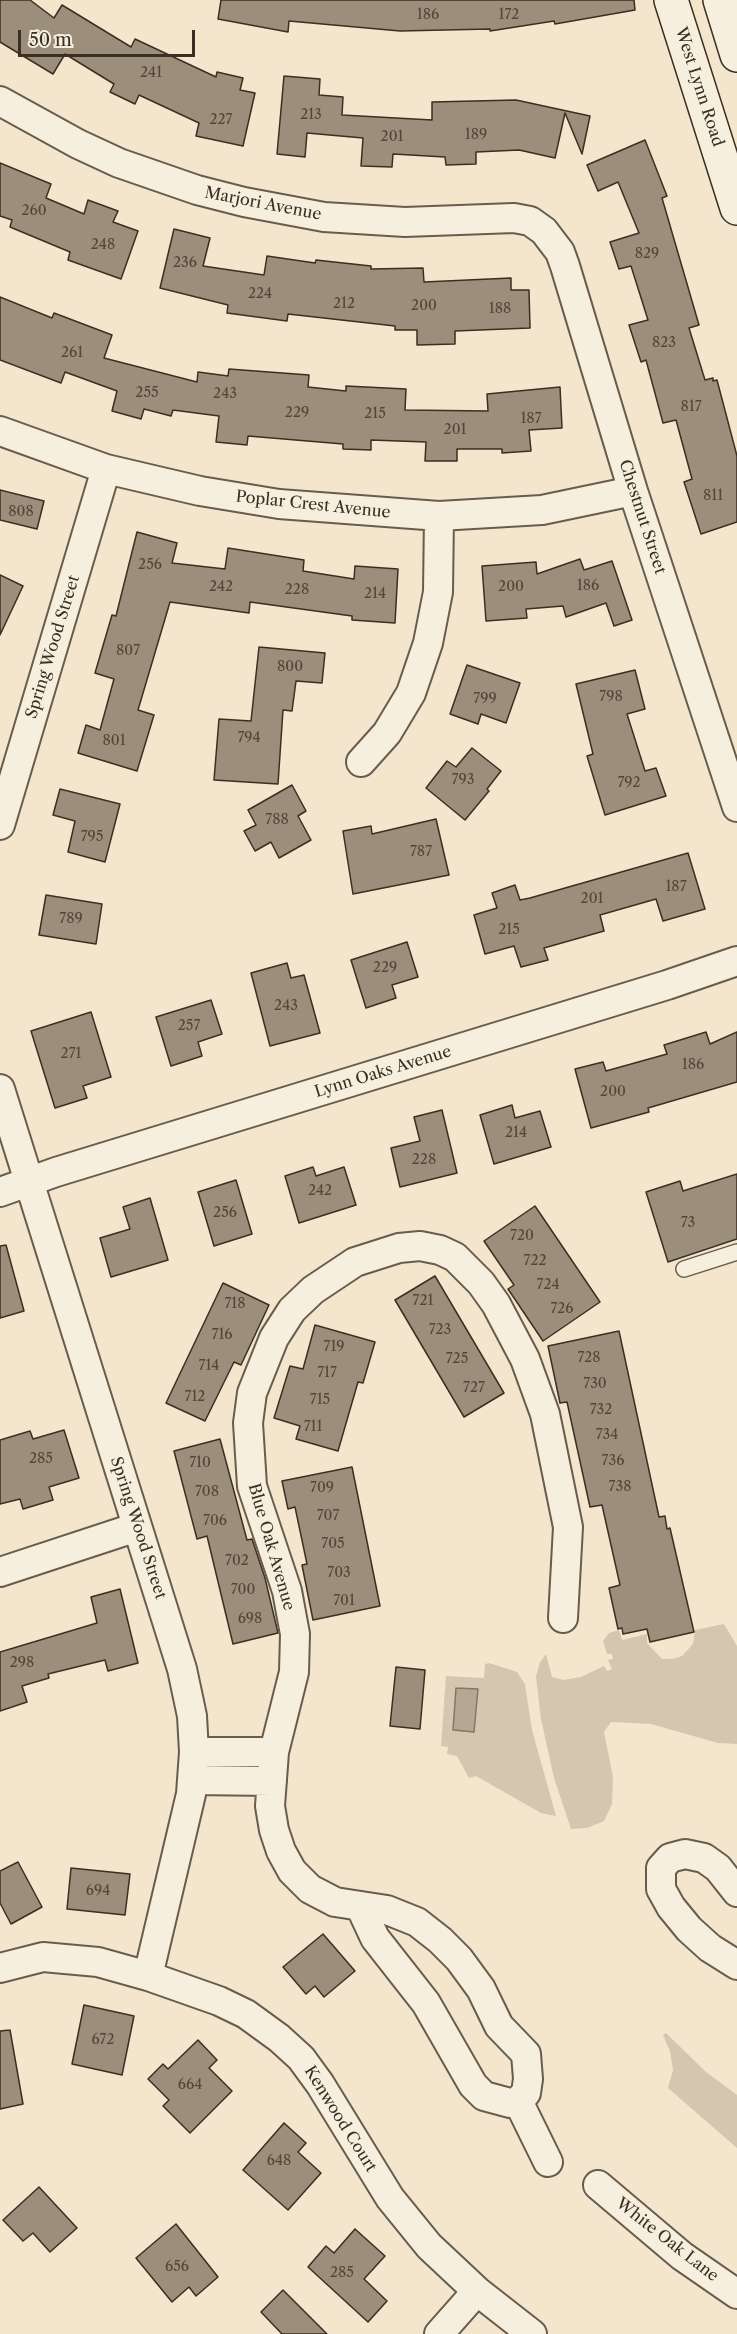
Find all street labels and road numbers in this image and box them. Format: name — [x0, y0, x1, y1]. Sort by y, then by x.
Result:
street label: West Lynn Road — [671, 25, 727, 149]
street label: Marjori Avenue — [203, 183, 323, 225]
street label: Chestnut Street — [614, 457, 670, 577]
street label: Poplar Crest Avenue — [235, 487, 391, 523]
street label: Spring Wood Street — [22, 573, 84, 721]
street label: Lynn Oaks Avenue — [312, 1042, 454, 1102]
street label: Spring Wood Street — [106, 1454, 170, 1602]
street label: Blue Oak Avenue — [244, 1481, 298, 1613]
street label: Kenwood Court — [300, 2062, 380, 2176]
street label: White Oak Lane — [612, 2194, 722, 2286]

